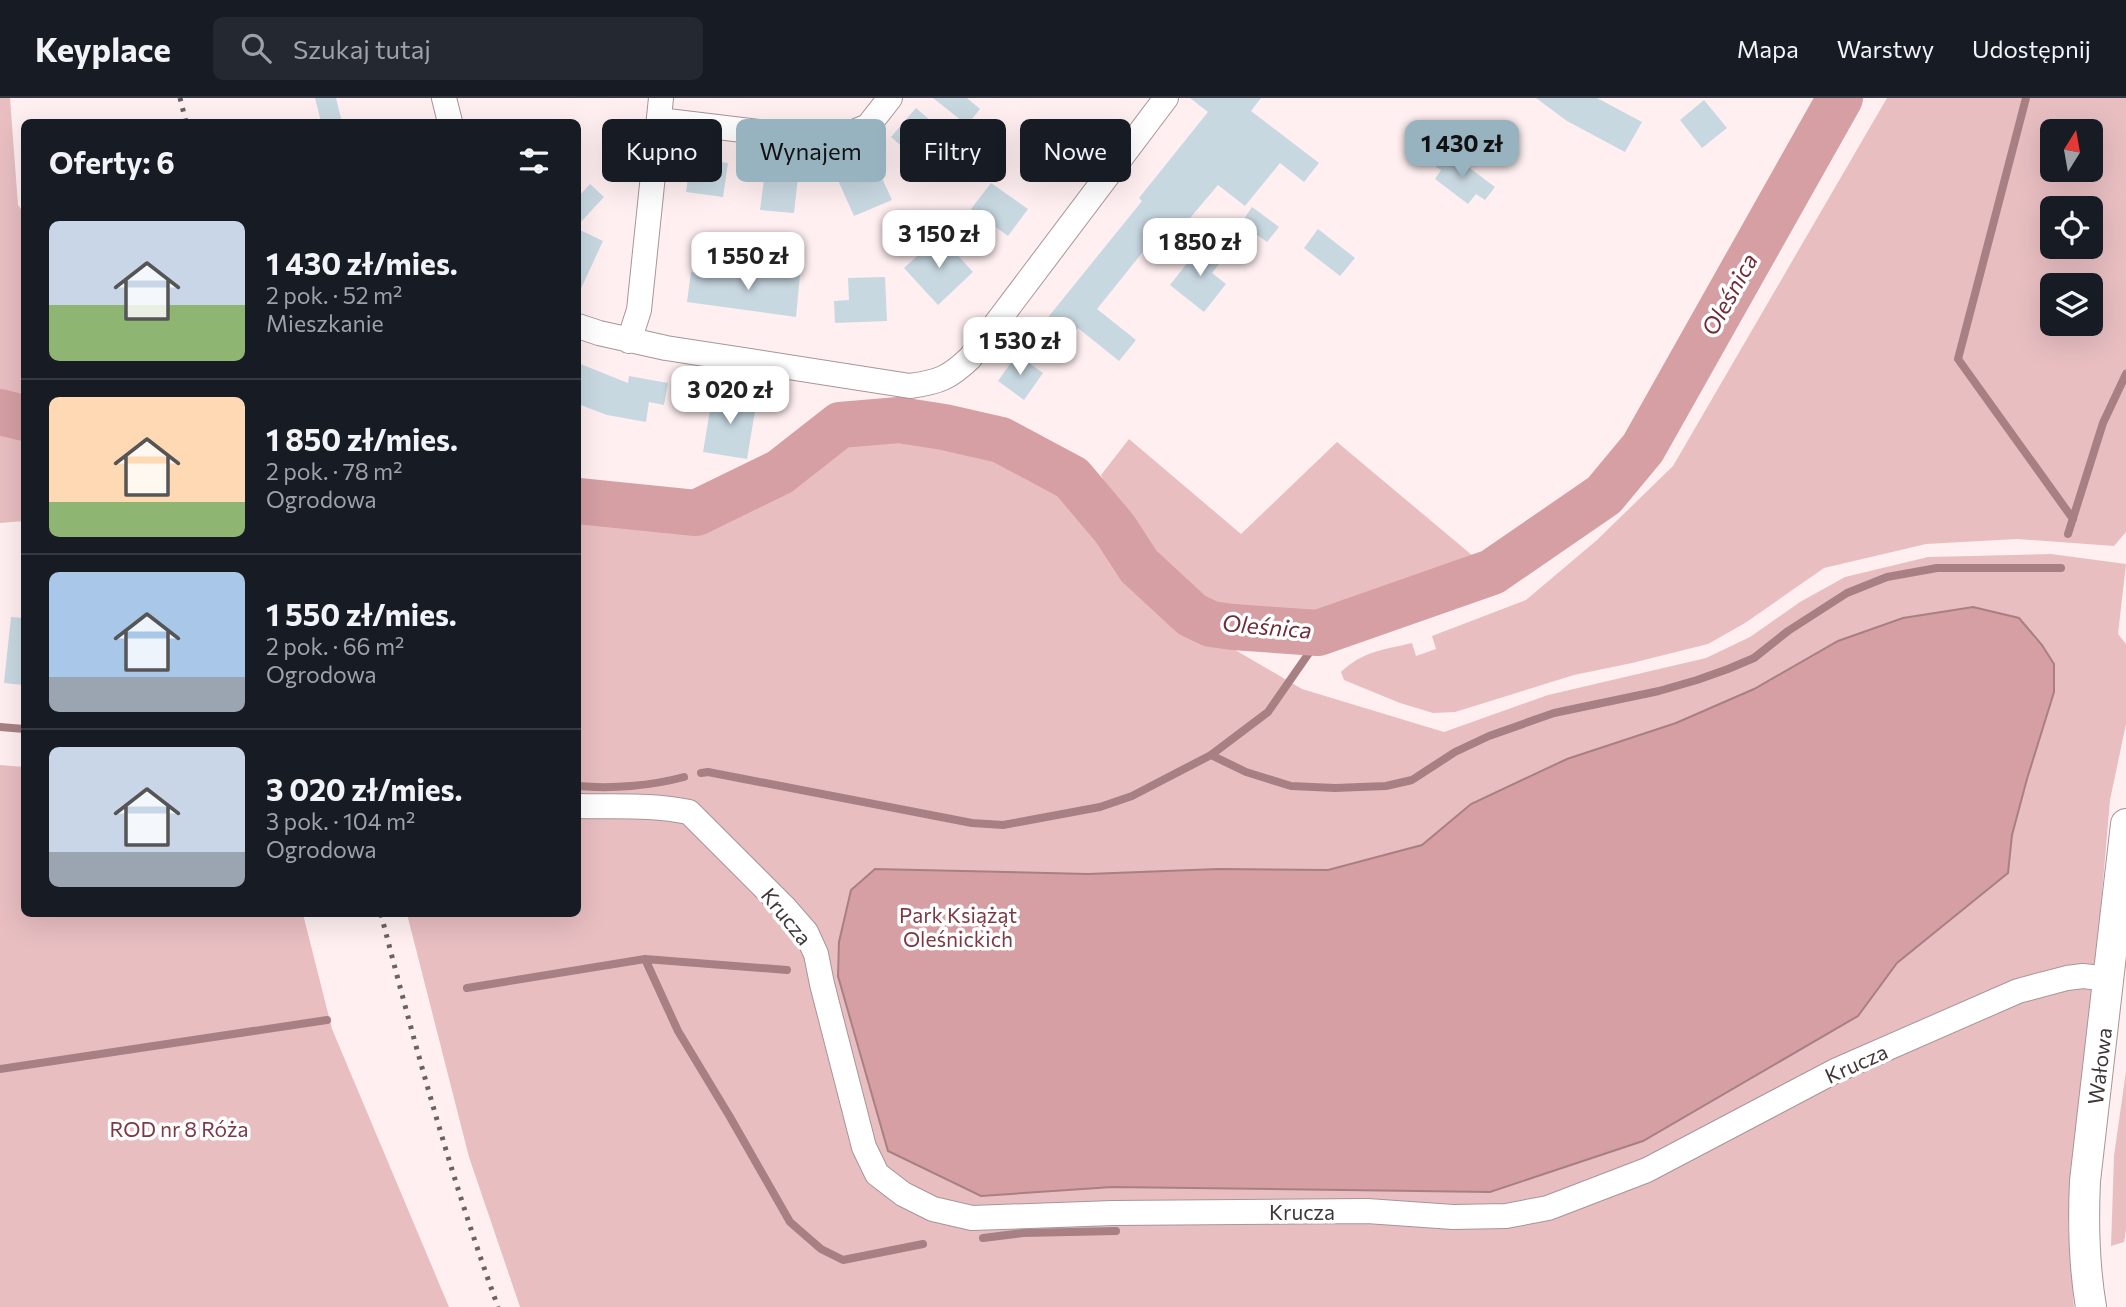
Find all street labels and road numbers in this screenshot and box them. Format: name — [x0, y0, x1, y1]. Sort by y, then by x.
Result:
street label: Krucza — [757, 882, 817, 950]
street label: Wałowa — [2082, 1026, 2116, 1106]
street label: Krucza — [1821, 1038, 1891, 1088]
street label: Krucza — [1269, 1199, 1335, 1224]

